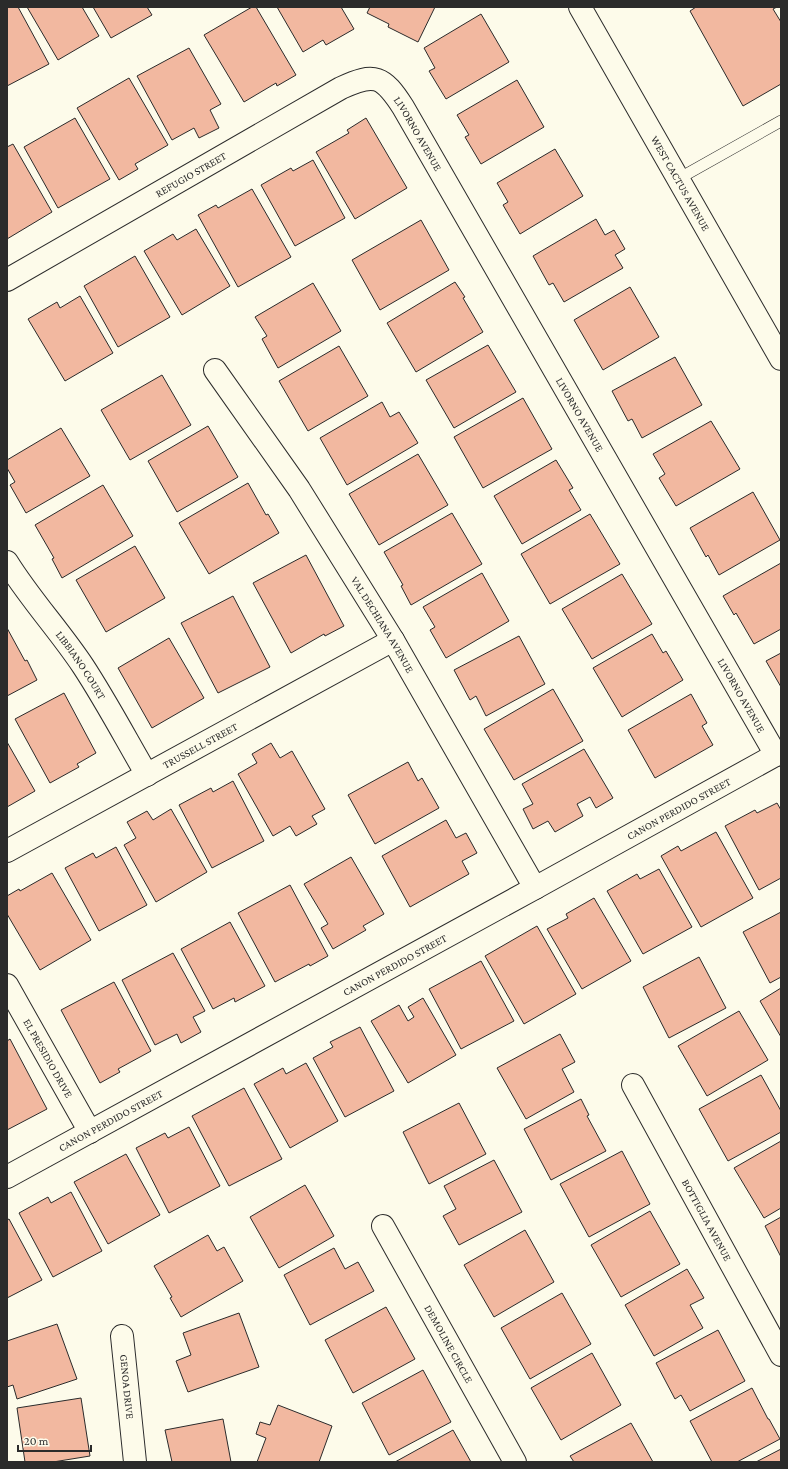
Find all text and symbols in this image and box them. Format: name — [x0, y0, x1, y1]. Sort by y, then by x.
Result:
street label: LIVORNO AVENUE — [392, 94, 444, 173]
street label: WEST CACTUS AVENUE — [649, 134, 713, 233]
street label: REFUGIO STREET — [153, 149, 228, 199]
street label: LIVORNO AVENUE — [554, 375, 606, 454]
street label: VAL DECHIANA AVENUE — [349, 574, 416, 675]
street label: LIBBIANO COURT — [54, 629, 108, 701]
street label: LIVORNO AVENUE — [716, 656, 768, 735]
street label: TRUSSELL STREET — [161, 720, 240, 771]
street label: CANON PERDIDO STREET — [625, 775, 733, 842]
street label: CANON PERDIDO STREET — [341, 931, 449, 998]
street label: EL PRESIDIO DRIVE — [21, 1017, 75, 1100]
street label: CANON PERDIDO STREET — [56, 1087, 165, 1154]
street label: BOTTIGLIA AVENUE — [680, 1177, 734, 1263]
street label: DEMOLINE CIRCLE — [422, 1303, 476, 1385]
street label: GENOA DRIVE — [118, 1354, 137, 1420]
scale bar — [18, 1427, 91, 1453]
text: 20 m — [24, 1434, 49, 1448]

